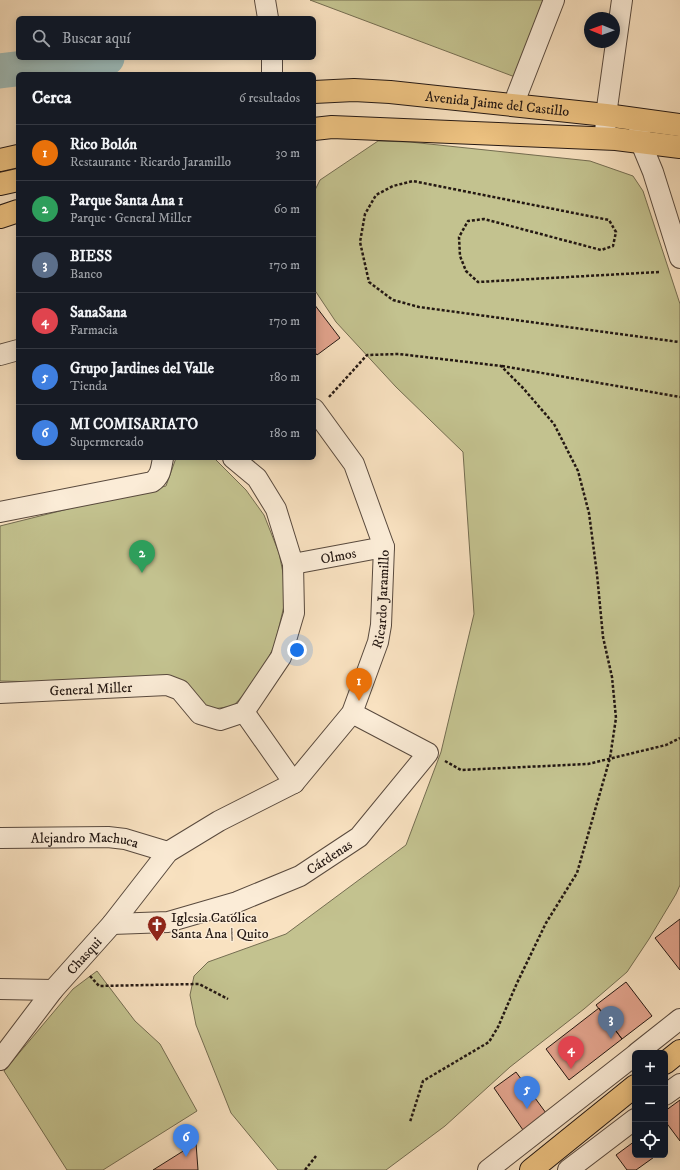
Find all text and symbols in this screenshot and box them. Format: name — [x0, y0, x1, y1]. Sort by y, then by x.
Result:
north arrow — [584, 12, 620, 48]
search box — [16, 16, 316, 60]
icon: search — [30, 27, 52, 49]
text: Buscar aquí — [62, 29, 130, 48]
text: Cerca — [32, 87, 71, 109]
street label: Avenida Jaime del Castillo — [424, 88, 570, 121]
text: 6 resultados — [239, 90, 300, 106]
text: Rico Bolón — [70, 135, 137, 154]
text: 1 — [43, 145, 47, 161]
text: 30 m — [276, 145, 300, 161]
text: Restaurante · Ricardo Jaramillo — [70, 154, 231, 170]
text: Parque Santa Ana 1 — [70, 191, 184, 210]
text: 2 — [42, 201, 48, 217]
text: 60 m — [274, 201, 300, 217]
text: Parque · General Miller — [70, 210, 192, 226]
text: BIESS — [70, 247, 112, 266]
text: 3 — [43, 257, 47, 273]
text: 170 m — [269, 257, 300, 273]
text: Banco — [70, 266, 102, 282]
text: SanaSana — [70, 303, 127, 322]
text: 4 — [41, 313, 49, 329]
text: 170 m — [269, 313, 300, 329]
text: Farmacia — [70, 322, 118, 338]
text: Grupo Jardines del Valle — [70, 359, 214, 378]
text: 5 — [42, 369, 48, 385]
text: 180 m — [269, 369, 300, 385]
text: Tienda — [70, 378, 107, 394]
text: MI COMISARIATO — [70, 415, 198, 434]
text: 6 — [42, 425, 48, 441]
text: 180 m — [269, 425, 300, 441]
text: Supermercado — [70, 434, 144, 450]
pin: 2 — [129, 540, 155, 573]
street label: Olmos — [319, 544, 358, 569]
street label: Ricardo Jaramillo — [368, 549, 394, 651]
your location — [287, 640, 307, 660]
pin: 1 — [346, 668, 372, 701]
street label: General Miller — [49, 679, 134, 701]
street label: Alejandro Machuca — [31, 829, 141, 853]
street label: Cárdenas — [303, 836, 356, 879]
place label: Iglesia Católica Santa Ana | Quito — [171, 909, 269, 943]
church icon: Iglesia Católica Santa Ana | Quito — [146, 914, 168, 942]
street label: Chasqui — [63, 933, 106, 979]
pin: 3 — [598, 1006, 624, 1039]
pin: 4 — [558, 1036, 584, 1069]
map controls — [632, 1050, 668, 1158]
button: + — [632, 1050, 668, 1086]
pin: 5 — [514, 1076, 540, 1109]
button: − — [632, 1086, 668, 1122]
button: locate — [632, 1122, 668, 1158]
pin: 6 — [173, 1124, 199, 1157]

